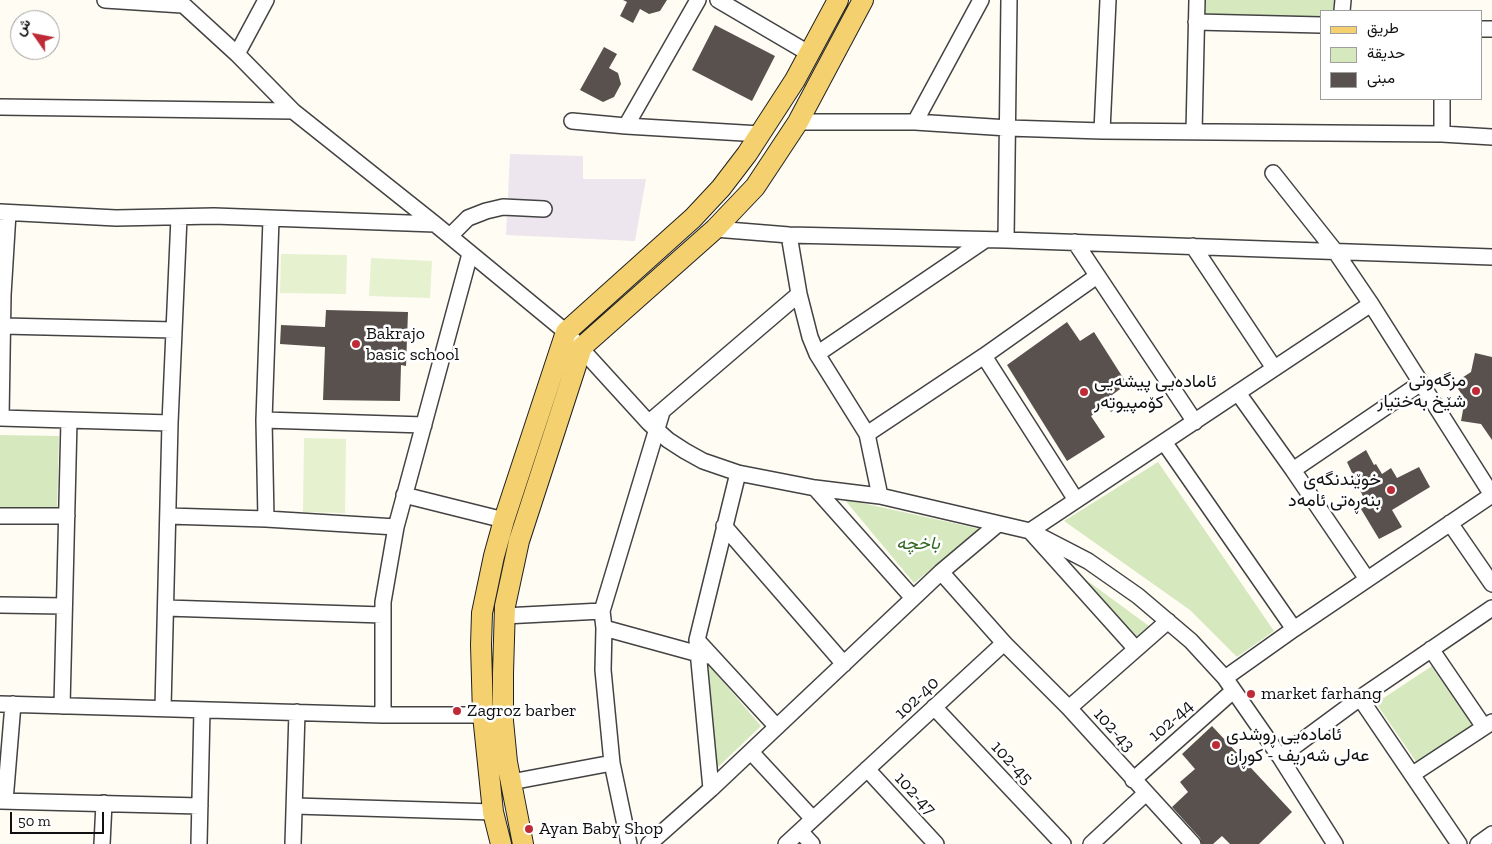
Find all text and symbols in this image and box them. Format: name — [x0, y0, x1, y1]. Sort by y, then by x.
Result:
north arrow — [10, 10, 60, 60]
legend — [1320, 10, 1482, 100]
text: ش — [11, 15, 35, 39]
text: طريق — [1367, 19, 1399, 37]
text: حديقة — [1367, 44, 1405, 62]
text: مبنى — [1367, 69, 1395, 87]
place label: Bakrajo basic school — [366, 323, 459, 366]
marker: Bakrajo basic school — [350, 338, 362, 350]
place label: مزگەوتی شێخ بەختیار — [1377, 370, 1466, 412]
place label: ئامادەیی پیشەیی کۆمپیوتەر — [1094, 371, 1216, 414]
marker: مزگەوتی شێخ بەختیار — [1470, 385, 1482, 397]
marker: ئامادەیی پیشەیی کۆمپیوتەر — [1078, 386, 1090, 398]
place label: خوێندنگەی بنەڕەتی ئامەد — [1288, 469, 1381, 512]
marker: خوێندنگەی بنەڕەتی ئامەد — [1385, 484, 1397, 496]
park label: باخچە — [896, 533, 940, 555]
street label: 102-40 — [890, 672, 944, 724]
place label: market farhang — [1261, 683, 1382, 705]
marker: market farhang — [1245, 688, 1257, 700]
street label: 102-44 — [1144, 695, 1198, 747]
place label: Zagroz barber — [467, 700, 577, 722]
street label: 102-43 — [1089, 704, 1139, 756]
marker: Zagroz barber — [451, 705, 463, 717]
place label: ئامادەیی ڕوشدی عەلی شەریف - کوڕان — [1226, 724, 1369, 766]
street label: 102-45 — [986, 737, 1038, 789]
marker: ئامادەیی ڕوشدی عەلی شەریف - کوڕان — [1210, 739, 1222, 751]
street label: 102-47 — [890, 768, 940, 820]
scale bar — [12, 802, 106, 834]
text: 50 m — [18, 812, 51, 830]
place label: Ayan Baby Shop — [539, 818, 663, 840]
marker: Ayan Baby Shop — [523, 823, 535, 835]

